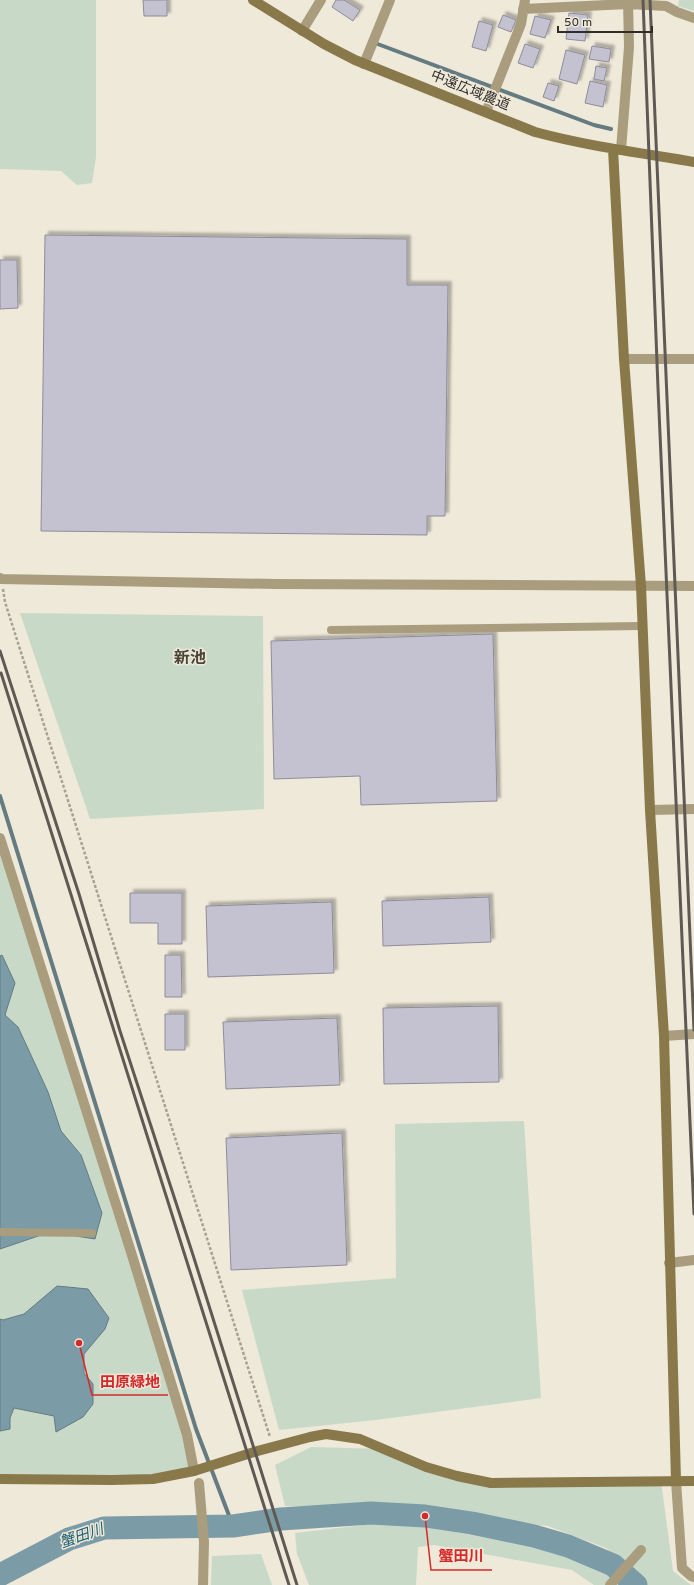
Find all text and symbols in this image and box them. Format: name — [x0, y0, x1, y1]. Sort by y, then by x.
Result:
scale bar — [558, 8, 652, 34]
text: 50 m — [564, 15, 592, 31]
street label: 中遠広域農道 — [428, 67, 512, 115]
district label: 新池 — [174, 649, 206, 669]
callout: 田原緑地 — [92, 1368, 168, 1395]
text: 田原緑地 — [100, 1374, 160, 1393]
water label: 蟹田川 — [58, 1520, 108, 1553]
callout: 蟹田川 — [431, 1543, 492, 1570]
text: 蟹田川 — [438, 1548, 484, 1567]

